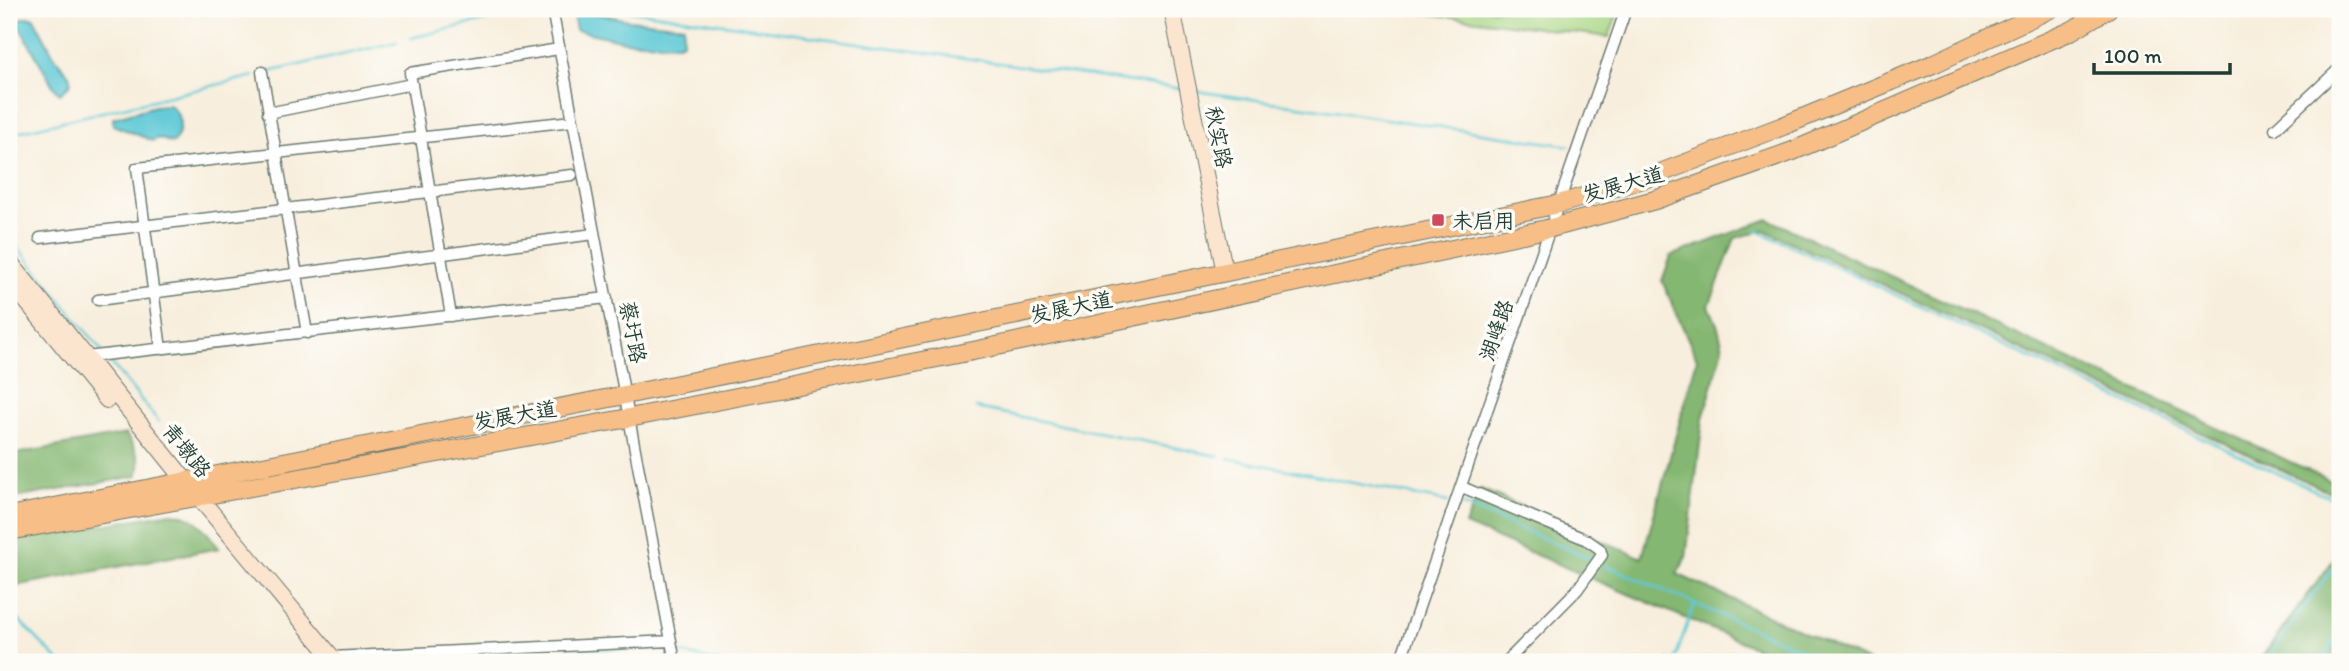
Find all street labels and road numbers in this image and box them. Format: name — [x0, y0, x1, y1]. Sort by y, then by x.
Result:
street label: 秋实路 — [1201, 104, 1237, 170]
street label: 发展大道 — [1579, 160, 1667, 208]
street label: 发展大道 — [1027, 286, 1115, 328]
street label: 湖峰路 — [1474, 296, 1518, 364]
street label: 蔡圩路 — [615, 299, 651, 365]
street label: 发展大道 — [471, 395, 559, 435]
street label: 青墩路 — [157, 418, 217, 482]

